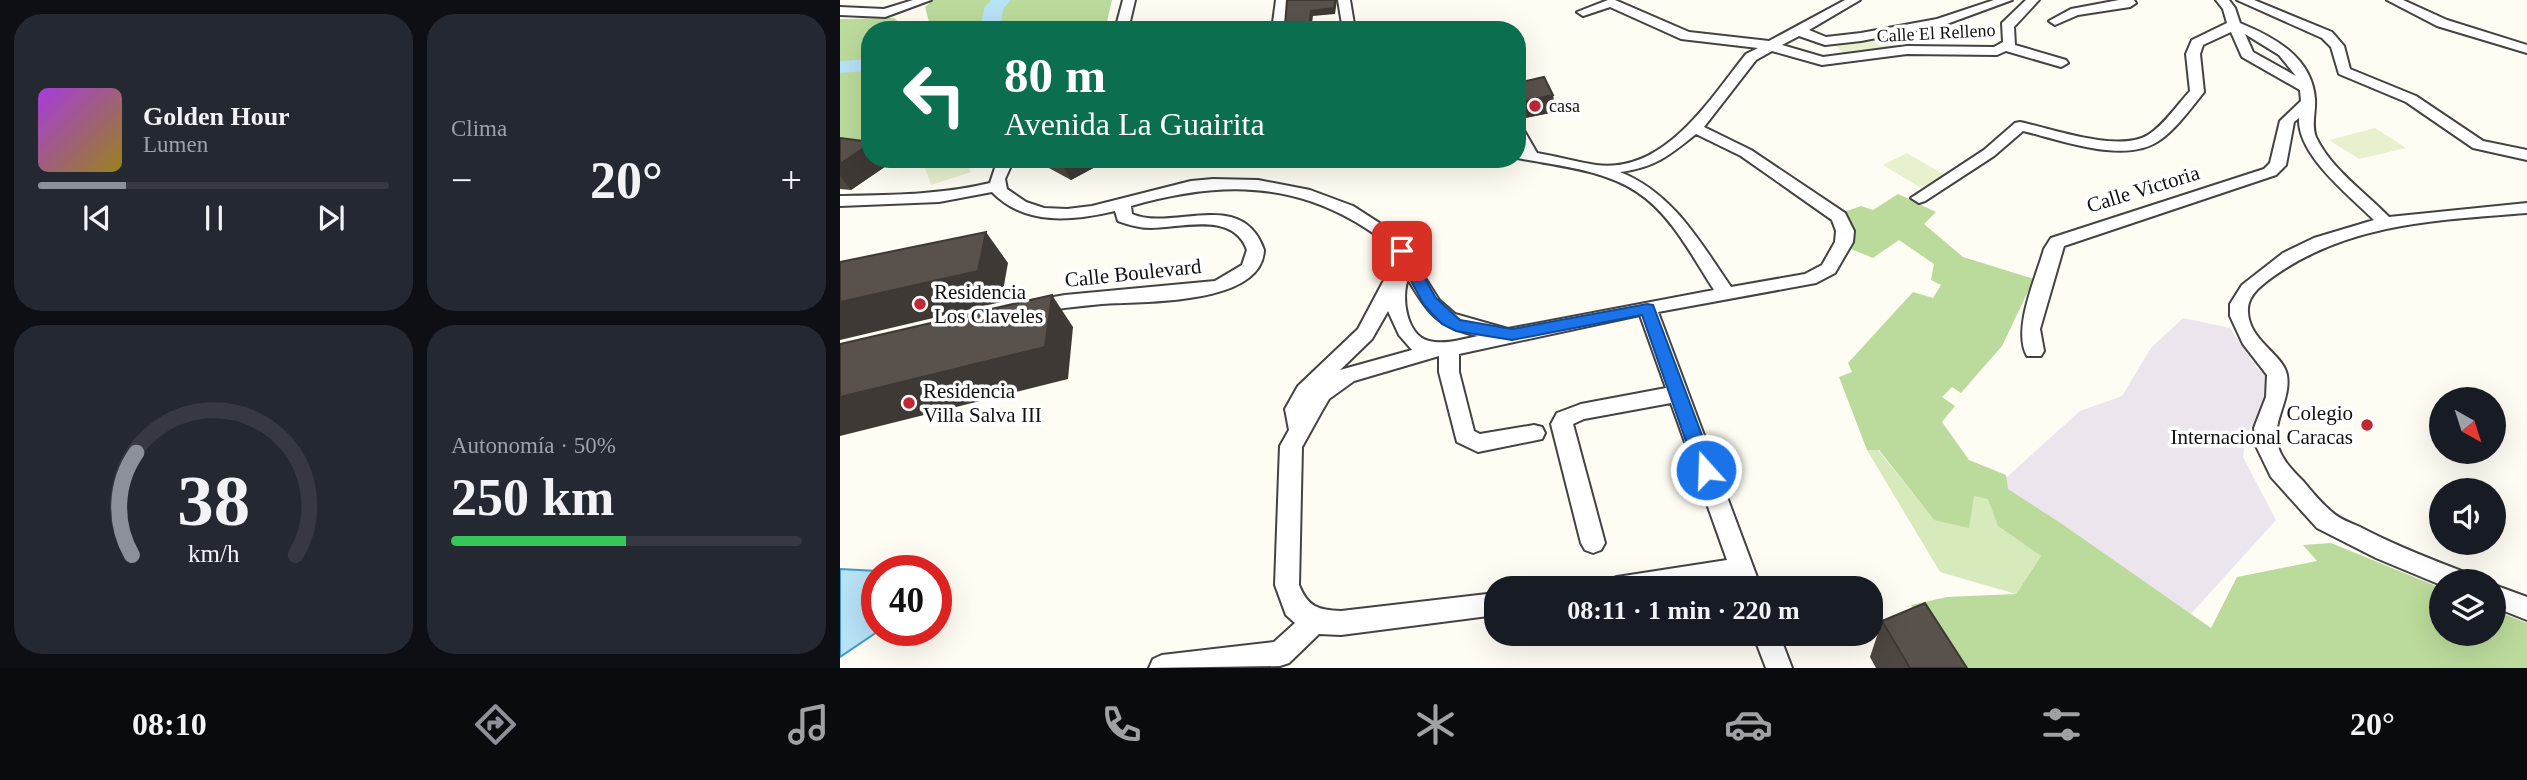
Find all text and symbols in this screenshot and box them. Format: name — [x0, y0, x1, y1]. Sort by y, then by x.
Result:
street label: Calle El Relleno — [1876, 20, 1996, 46]
text: 80 m — [1004, 48, 1106, 103]
icon: left — [889, 49, 980, 140]
place label: casa — [1549, 96, 1580, 116]
marker: casa — [1527, 98, 1543, 114]
text: Golden Hour — [143, 102, 290, 131]
text: Avenida La Guairita — [1004, 106, 1265, 142]
text: Clima — [451, 116, 507, 141]
text: Lumen — [143, 132, 208, 157]
text: 20° — [590, 152, 663, 209]
text: − — [451, 159, 472, 201]
text: + — [781, 159, 802, 201]
street label: Calle Victoria — [2084, 160, 2203, 218]
icon: previous — [78, 199, 116, 237]
icon: pause — [195, 199, 233, 237]
icon: next — [312, 199, 350, 237]
pin — [1372, 221, 1432, 281]
icon: arrive — [1383, 232, 1421, 270]
street label: Calle Boulevard — [1064, 254, 1203, 292]
place label: Residencia Los Claveles — [934, 280, 1043, 328]
marker: Residencia Los Claveles — [912, 296, 928, 312]
place label: Residencia Villa Salva III — [923, 379, 1042, 427]
north arrow — [2429, 387, 2506, 464]
map controls — [2429, 387, 2506, 646]
marker: Residencia Villa Salva III — [901, 395, 917, 411]
place label: Colegio Internacional Caracas — [2171, 401, 2353, 449]
marker: Colegio Internacional Caracas — [2359, 417, 2375, 433]
text: Autonomía · 50% — [451, 433, 616, 458]
position arrow — [1669, 433, 1743, 507]
text: 38 — [177, 461, 250, 542]
text: 250 km — [451, 469, 614, 526]
button: sound — [2429, 478, 2506, 555]
text: km/h — [188, 540, 240, 567]
speed limit sign: 40 — [861, 555, 952, 646]
button: layers — [2429, 569, 2506, 646]
text: 08:11 · 1 min · 220 m — [1567, 596, 1800, 625]
icon: directions — [471, 700, 520, 749]
icon: music — [784, 700, 833, 749]
icon: phone — [1097, 700, 1146, 749]
icon: climate — [1411, 700, 1460, 749]
icon: car — [1724, 700, 1773, 749]
icon: filters — [2037, 700, 2086, 749]
text: 08:10 — [132, 706, 207, 742]
text: 20° — [2350, 706, 2395, 742]

